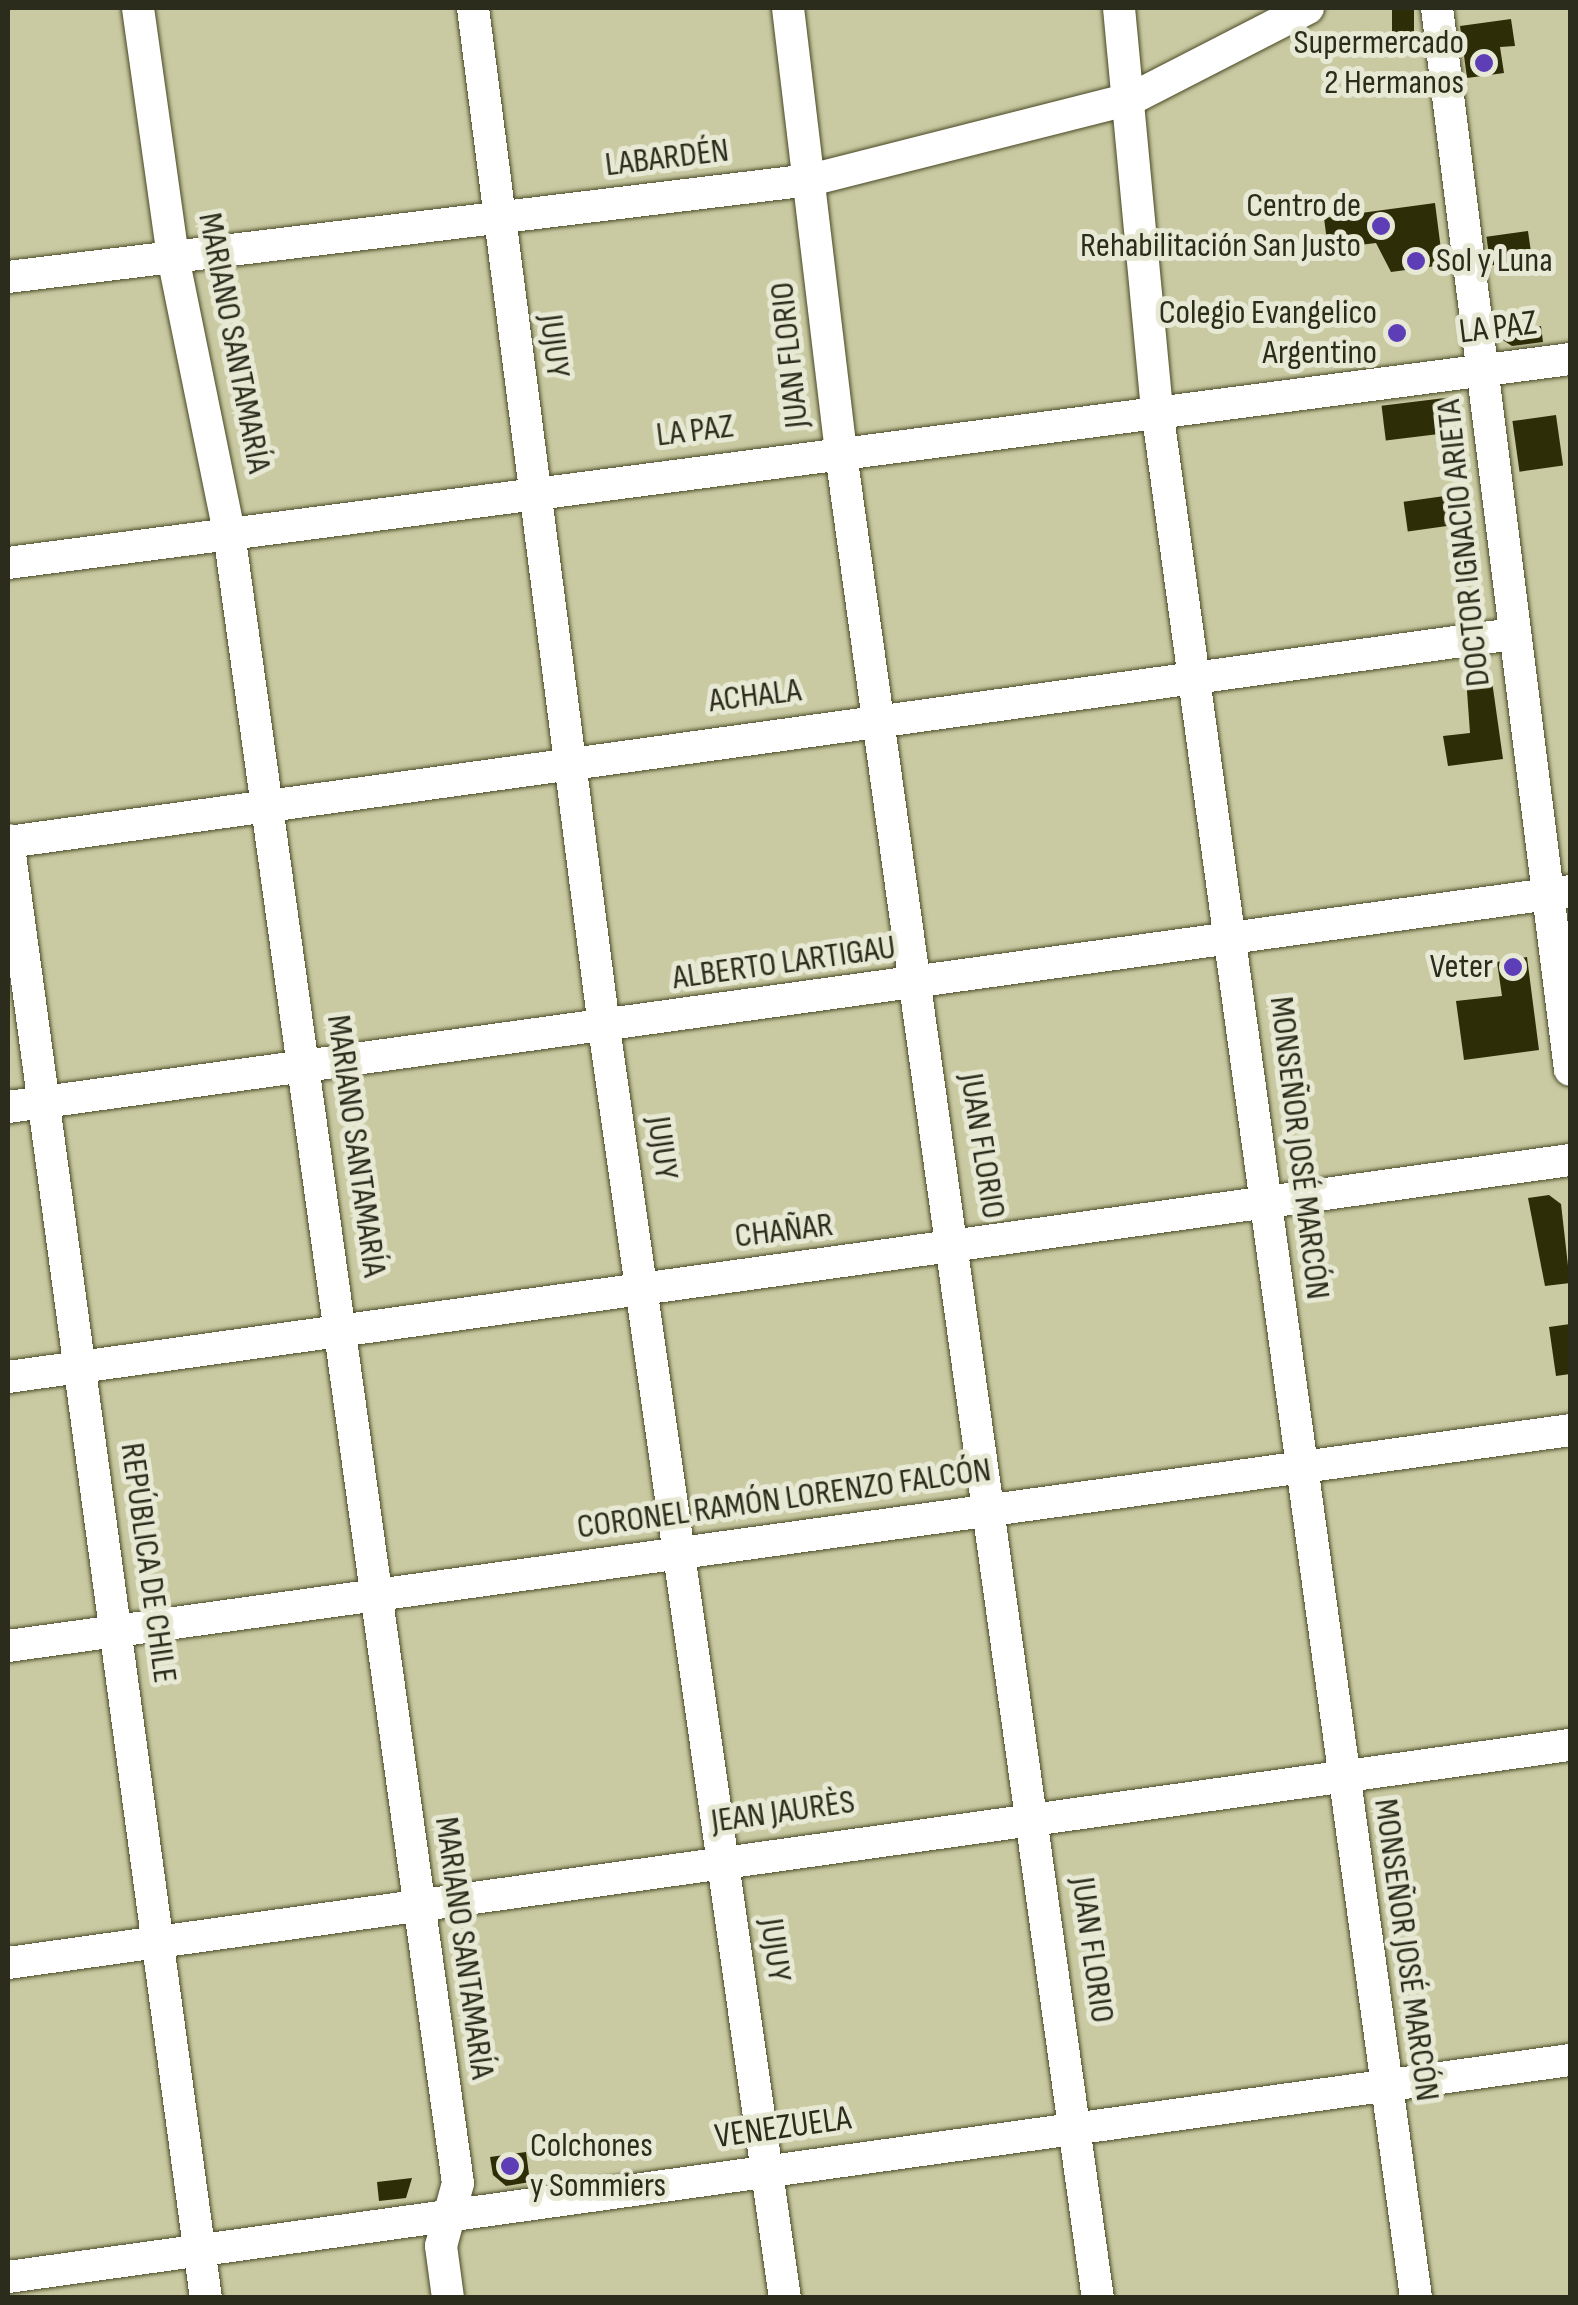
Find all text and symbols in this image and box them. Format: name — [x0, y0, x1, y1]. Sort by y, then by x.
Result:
place label: Supermercado 2 Hermanos — [1294, 22, 1464, 104]
marker: Supermercado 2 Hermanos — [1473, 52, 1495, 74]
street label: LABARDÉN — [603, 130, 731, 186]
place label: Centro de Rehabilitación San Justo — [1080, 185, 1361, 267]
street label: MARIANO SANTAMARÍA — [188, 209, 280, 477]
marker: Centro de Rehabilitación San Justo — [1370, 215, 1392, 237]
place label: Sol y Luna — [1436, 240, 1553, 282]
marker: Sol y Luna — [1405, 250, 1427, 272]
street label: JUAN FLORIO — [761, 280, 819, 430]
place label: Colegio Evangelico Argentino — [1159, 292, 1377, 374]
street label: LA PAZ — [1457, 302, 1539, 354]
street label: JUJUY — [529, 312, 579, 380]
marker: Colegio Evangelico Argentino — [1386, 322, 1408, 344]
street label: DOCTOR IGNACIO ARIETA — [1428, 397, 1500, 689]
street label: LA PAZ — [654, 405, 736, 457]
street label: ACHALA — [706, 670, 804, 722]
street label: ALBERTO LARTIGAU — [670, 927, 898, 999]
place label: Veter — [1430, 946, 1493, 988]
marker: Veter — [1502, 956, 1524, 978]
street label: MONSEÑOR JOSÉ MARCÓN — [1260, 994, 1338, 1302]
street label: MARIANO SANTAMARÍA — [317, 1012, 395, 1280]
street label: JUAN FLORIO — [950, 1070, 1014, 1222]
street label: JUJUY — [637, 1114, 687, 1182]
street label: CHAÑAR — [732, 1204, 836, 1258]
street label: REPÚBLICA DE CHILE — [110, 1440, 186, 1686]
street label: CORONEL RAMÓN LORENZO FALCÓN — [574, 1449, 994, 1549]
street label: JEAN JAURÈS — [709, 1781, 857, 1843]
street label: MONSEÑOR JOSÉ MARCÓN — [1364, 1796, 1448, 2104]
street label: MARIANO SANTAMARÍA — [425, 1814, 503, 2082]
street label: JUAN FLORIO — [1061, 1875, 1123, 2025]
street label: JUJUY — [750, 1916, 800, 1984]
street label: VENEZUELA — [712, 2098, 854, 2158]
place label: Colchones y Sommiers — [530, 2125, 666, 2207]
marker: Colchones y Sommiers — [499, 2155, 521, 2177]

